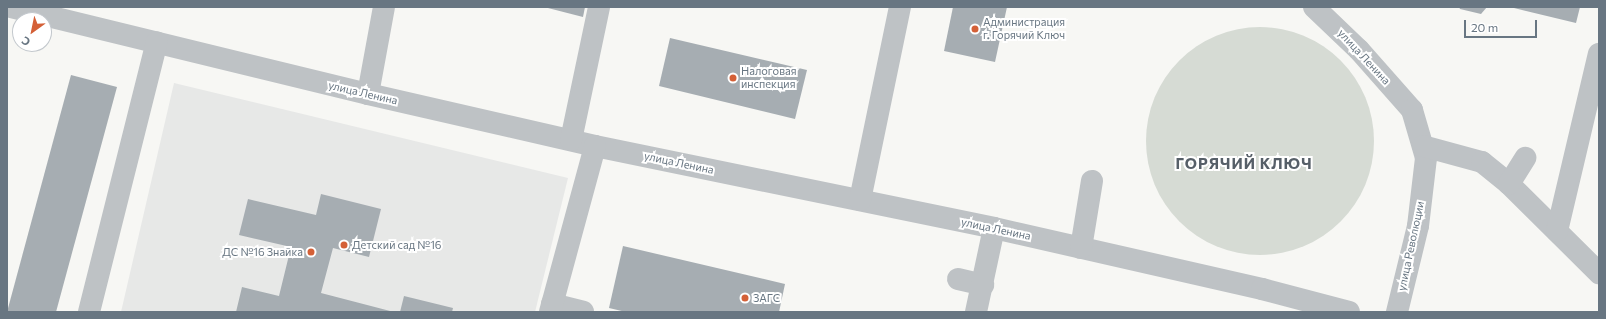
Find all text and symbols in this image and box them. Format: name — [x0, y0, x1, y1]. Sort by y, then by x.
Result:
north arrow — [12, 12, 52, 52]
scale bar — [1466, 12, 1539, 38]
place label: Администрация г. Горячий Ключ — [983, 16, 1065, 42]
text: 20 m — [1471, 20, 1498, 34]
marker: Администрация г. Горячий Ключ — [970, 24, 980, 34]
street label: улица Ленина — [1335, 27, 1393, 87]
text: С — [19, 34, 32, 49]
place label: Налоговая инспекция — [741, 65, 797, 91]
marker: Налоговая инспекция — [728, 73, 738, 83]
street label: улица Ленина — [327, 79, 399, 107]
street label: улица Ленина — [643, 149, 715, 177]
district label: ГОРЯЧИЙ КЛЮЧ — [1175, 155, 1313, 173]
street label: улица Революции — [1395, 200, 1427, 292]
street label: улица Ленина — [960, 215, 1032, 243]
place label: Детский сад №16 — [352, 238, 442, 252]
marker: Детский сад №16 — [339, 240, 349, 250]
place label: ДС №16 Знайка — [222, 245, 303, 259]
marker: ДС №16 Знайка — [306, 247, 316, 257]
place label: ЗАГС — [753, 291, 780, 305]
marker: ЗАГС — [740, 293, 750, 303]

